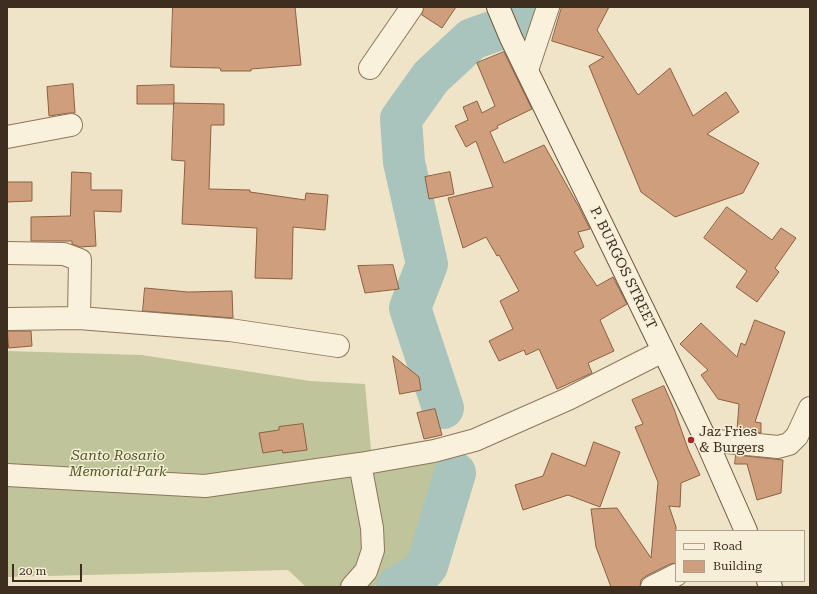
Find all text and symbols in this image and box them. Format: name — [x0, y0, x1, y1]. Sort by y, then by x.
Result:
street label: P. BURGOS STREET — [586, 204, 660, 332]
place label: Jaz Fries & Burgers — [699, 424, 764, 456]
marker: Jaz Fries & Burgers — [686, 435, 696, 445]
park label: Santo Rosario Memorial Park — [69, 448, 167, 480]
legend — [675, 530, 805, 582]
text: Road — [713, 539, 742, 553]
scale bar — [14, 556, 84, 582]
text: Building — [713, 559, 762, 573]
text: 20 m — [19, 564, 46, 578]

